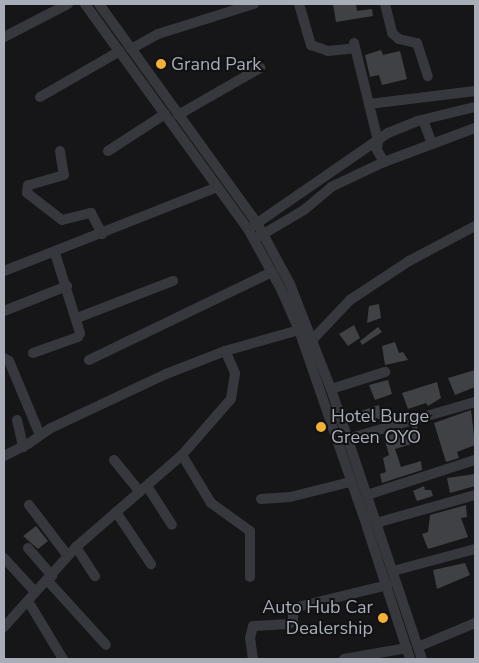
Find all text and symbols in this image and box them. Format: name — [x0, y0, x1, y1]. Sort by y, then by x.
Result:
place label: Grand Park — [171, 53, 261, 75]
marker: Grand Park — [155, 58, 167, 70]
place label: Hotel Burge Green OYO — [331, 406, 429, 448]
marker: Hotel Burge Green OYO — [315, 421, 327, 433]
place label: Auto Hub Car Dealership — [262, 597, 373, 640]
marker: Auto Hub Car Dealership — [377, 612, 389, 624]

